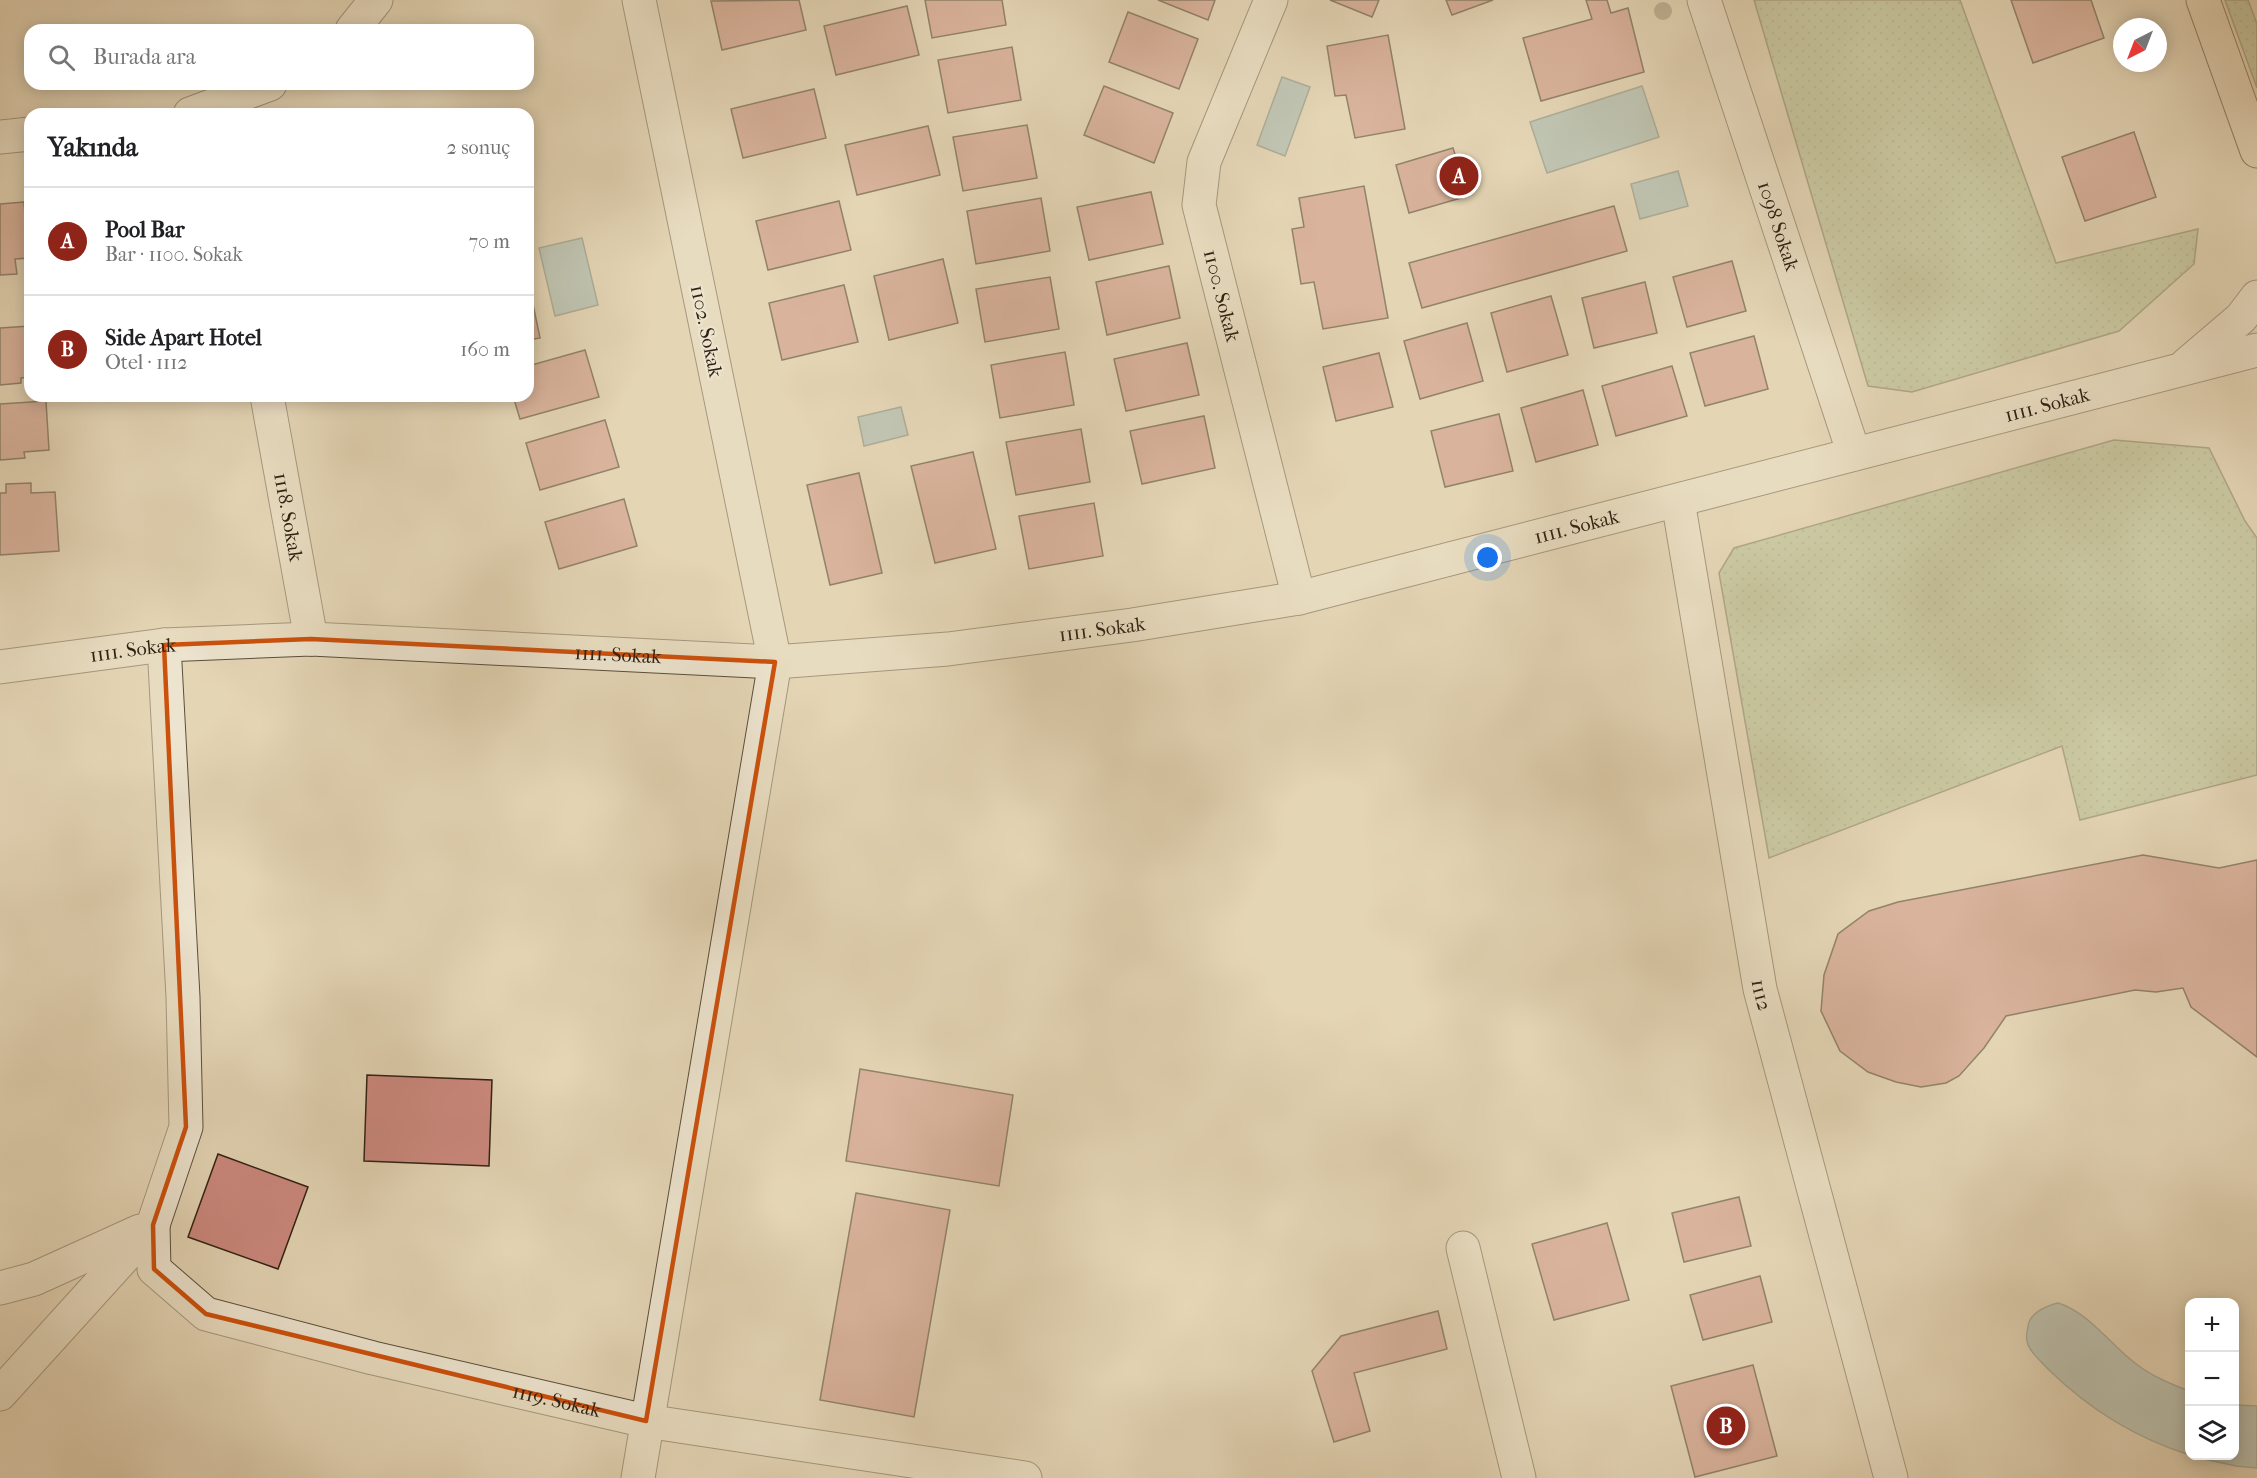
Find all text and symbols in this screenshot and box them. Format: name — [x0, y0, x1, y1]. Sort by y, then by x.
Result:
north arrow — [2113, 18, 2167, 72]
search box — [24, 24, 534, 90]
icon: search — [45, 41, 78, 74]
text: Burada ara — [93, 44, 196, 70]
text: Yakında — [48, 132, 138, 163]
text: 2 sonuç — [447, 136, 510, 159]
pin: A — [1440, 154, 1478, 198]
street label: 1098 Sokak — [1753, 178, 1804, 275]
text: Pool Bar — [105, 217, 185, 243]
text: A — [61, 230, 74, 253]
text: 70 m — [468, 230, 510, 253]
text: Bar · 1100. Sokak — [105, 243, 243, 266]
street label: 1100. Sokak — [1199, 247, 1245, 345]
street label: 1102. Sokak — [686, 283, 728, 380]
text: Side Apart Hotel — [105, 325, 262, 351]
text: B — [61, 338, 74, 361]
text: 160 m — [460, 338, 510, 361]
text: Otel · 1112 — [105, 351, 188, 374]
street label: 1111. Sokak — [2002, 383, 2093, 427]
street label: 1118. Sokak — [269, 471, 308, 564]
street label: 1111. Sokak — [1532, 504, 1622, 549]
your location — [1473, 543, 1502, 572]
street label: 1111. Sokak — [1058, 612, 1148, 646]
street label: 1111. Sokak — [88, 633, 177, 667]
street label: 1111. Sokak — [574, 641, 663, 668]
street label: 1112 — [1747, 978, 1776, 1013]
map controls — [2185, 1298, 2239, 1460]
button: + — [2185, 1298, 2239, 1352]
button: − — [2185, 1352, 2239, 1406]
street label: 1119. Sokak — [510, 1380, 604, 1422]
pin: B — [1706, 1404, 1746, 1448]
button: layers — [2185, 1406, 2239, 1460]

